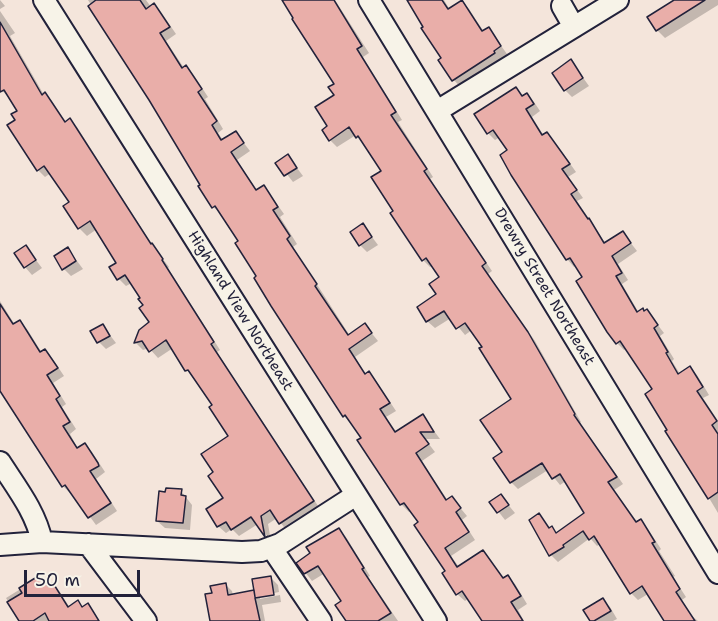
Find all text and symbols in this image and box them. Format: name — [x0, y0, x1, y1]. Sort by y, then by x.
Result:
street label: Drewry Street Northeast — [490, 205, 598, 369]
street label: Highland View Northeast — [183, 228, 297, 394]
scale bar — [27, 558, 142, 596]
text: 50 m — [35, 568, 80, 592]

